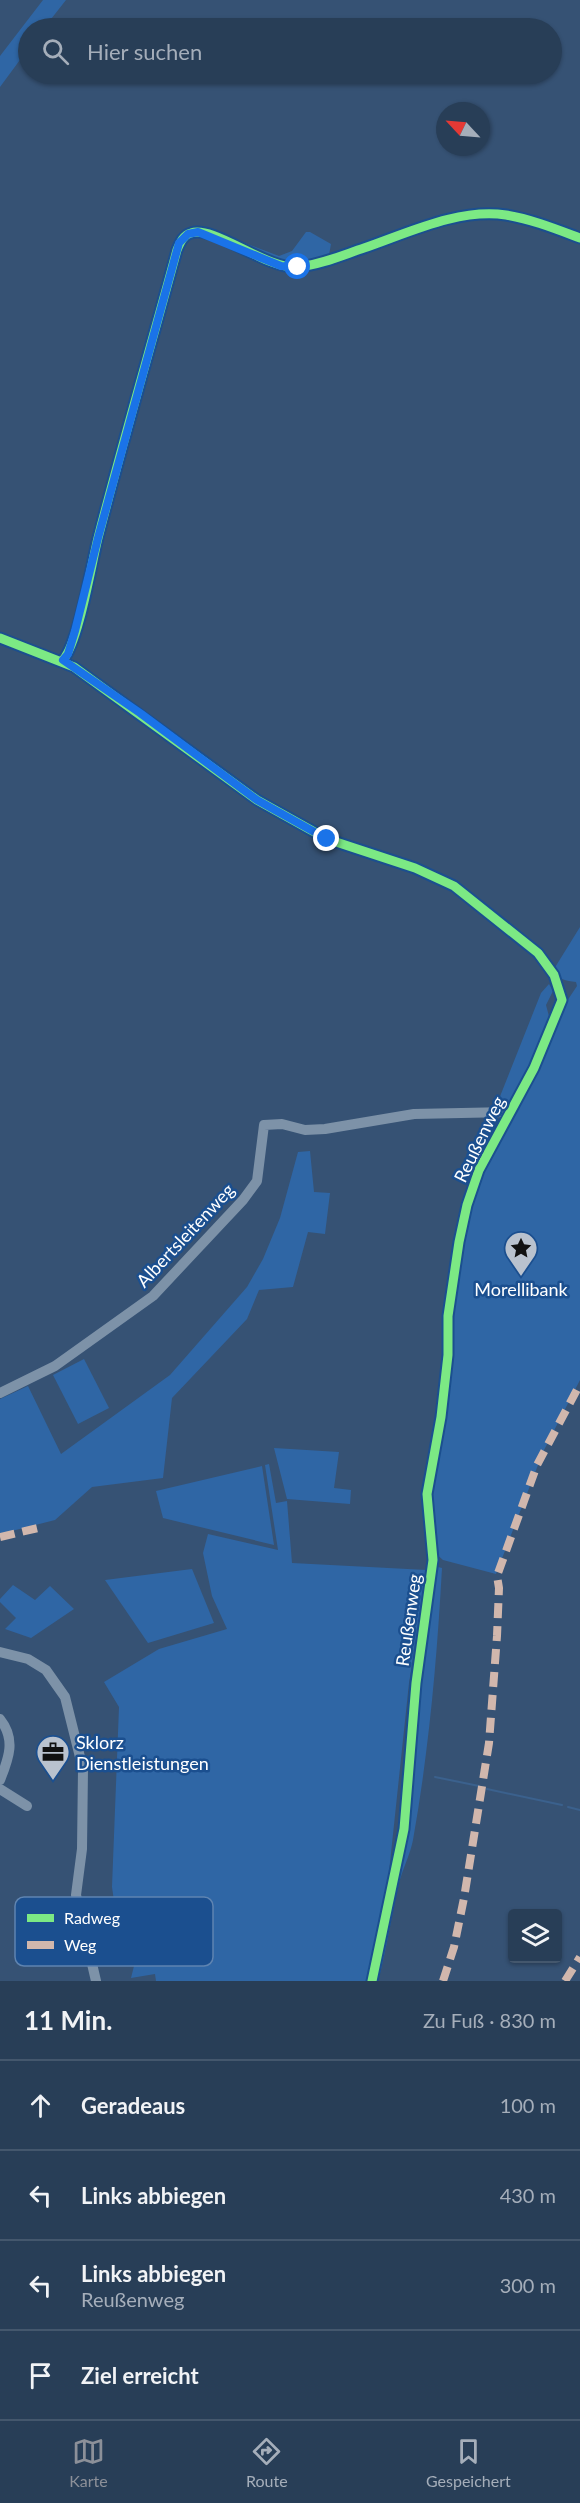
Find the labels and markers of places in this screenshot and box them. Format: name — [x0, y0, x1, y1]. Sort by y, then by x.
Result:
place icon: Morellibank — [503, 1230, 539, 1277]
place label: Morellibank — [474, 1278, 569, 1300]
place label: Sklorz Dienstleistungen — [76, 1731, 209, 1774]
office icon: Sklorz Dienstleistungen — [35, 1734, 71, 1781]

